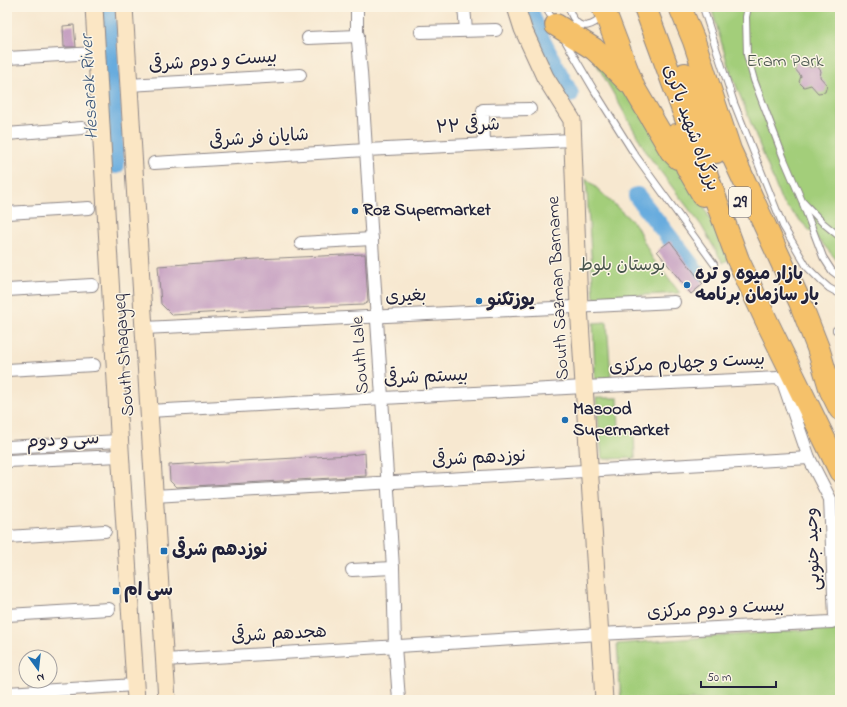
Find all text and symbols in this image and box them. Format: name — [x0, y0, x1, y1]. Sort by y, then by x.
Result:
water label: Hesarak River — [74, 32, 106, 140]
street label: بیست و دوم شرقی — [148, 44, 278, 79]
park label: Eram Park — [746, 49, 824, 75]
street label: بزرگراه شهید باکری — [655, 61, 725, 195]
street label: ۲۲ شرقی — [435, 111, 501, 142]
street label: شایان فر شرقی — [208, 122, 310, 155]
road number: 29 — [729, 187, 751, 217]
street label: South Sazman Barname — [541, 194, 577, 381]
place label: Roz Supermarket — [363, 198, 492, 224]
marker: Roz Supermarket — [350, 206, 360, 216]
park label: بوستان بلوط — [578, 253, 666, 279]
place label: بازار میوه و تره بار سازمان برنامه — [695, 262, 819, 309]
marker: بازار میوه و تره بار سازمان برنامه — [682, 280, 692, 290]
street label: بغیری — [385, 283, 427, 311]
place label: یوزتکنو — [486, 288, 535, 314]
street label: South Shaqayeq — [108, 292, 142, 417]
marker: یوزتکنو — [474, 296, 484, 306]
street label: South Lale — [345, 314, 377, 395]
street label: بیست و چهارم مرکزی — [608, 347, 766, 381]
street label: بیستم شرقی — [383, 362, 469, 393]
place label: Masood Supermarket — [573, 397, 670, 444]
marker: Masood Supermarket — [560, 415, 570, 425]
street label: سی و دوم — [26, 426, 100, 456]
street label: نوزدهم شرقی — [431, 443, 527, 474]
street label: وحید جنوبی — [800, 507, 828, 591]
place label: نوزدهم شرقی — [172, 536, 267, 564]
marker: نوزدهم شرقی — [159, 546, 169, 556]
place label: سی ام — [124, 578, 173, 604]
marker: سی ام — [111, 586, 121, 596]
street label: بیست و دوم مرکزی — [646, 593, 786, 627]
street label: هجدهم شرقی — [230, 619, 328, 650]
north arrow — [18, 649, 58, 689]
scale bar — [701, 663, 776, 689]
text: N — [35, 669, 46, 686]
text: 50 m — [707, 669, 731, 687]

